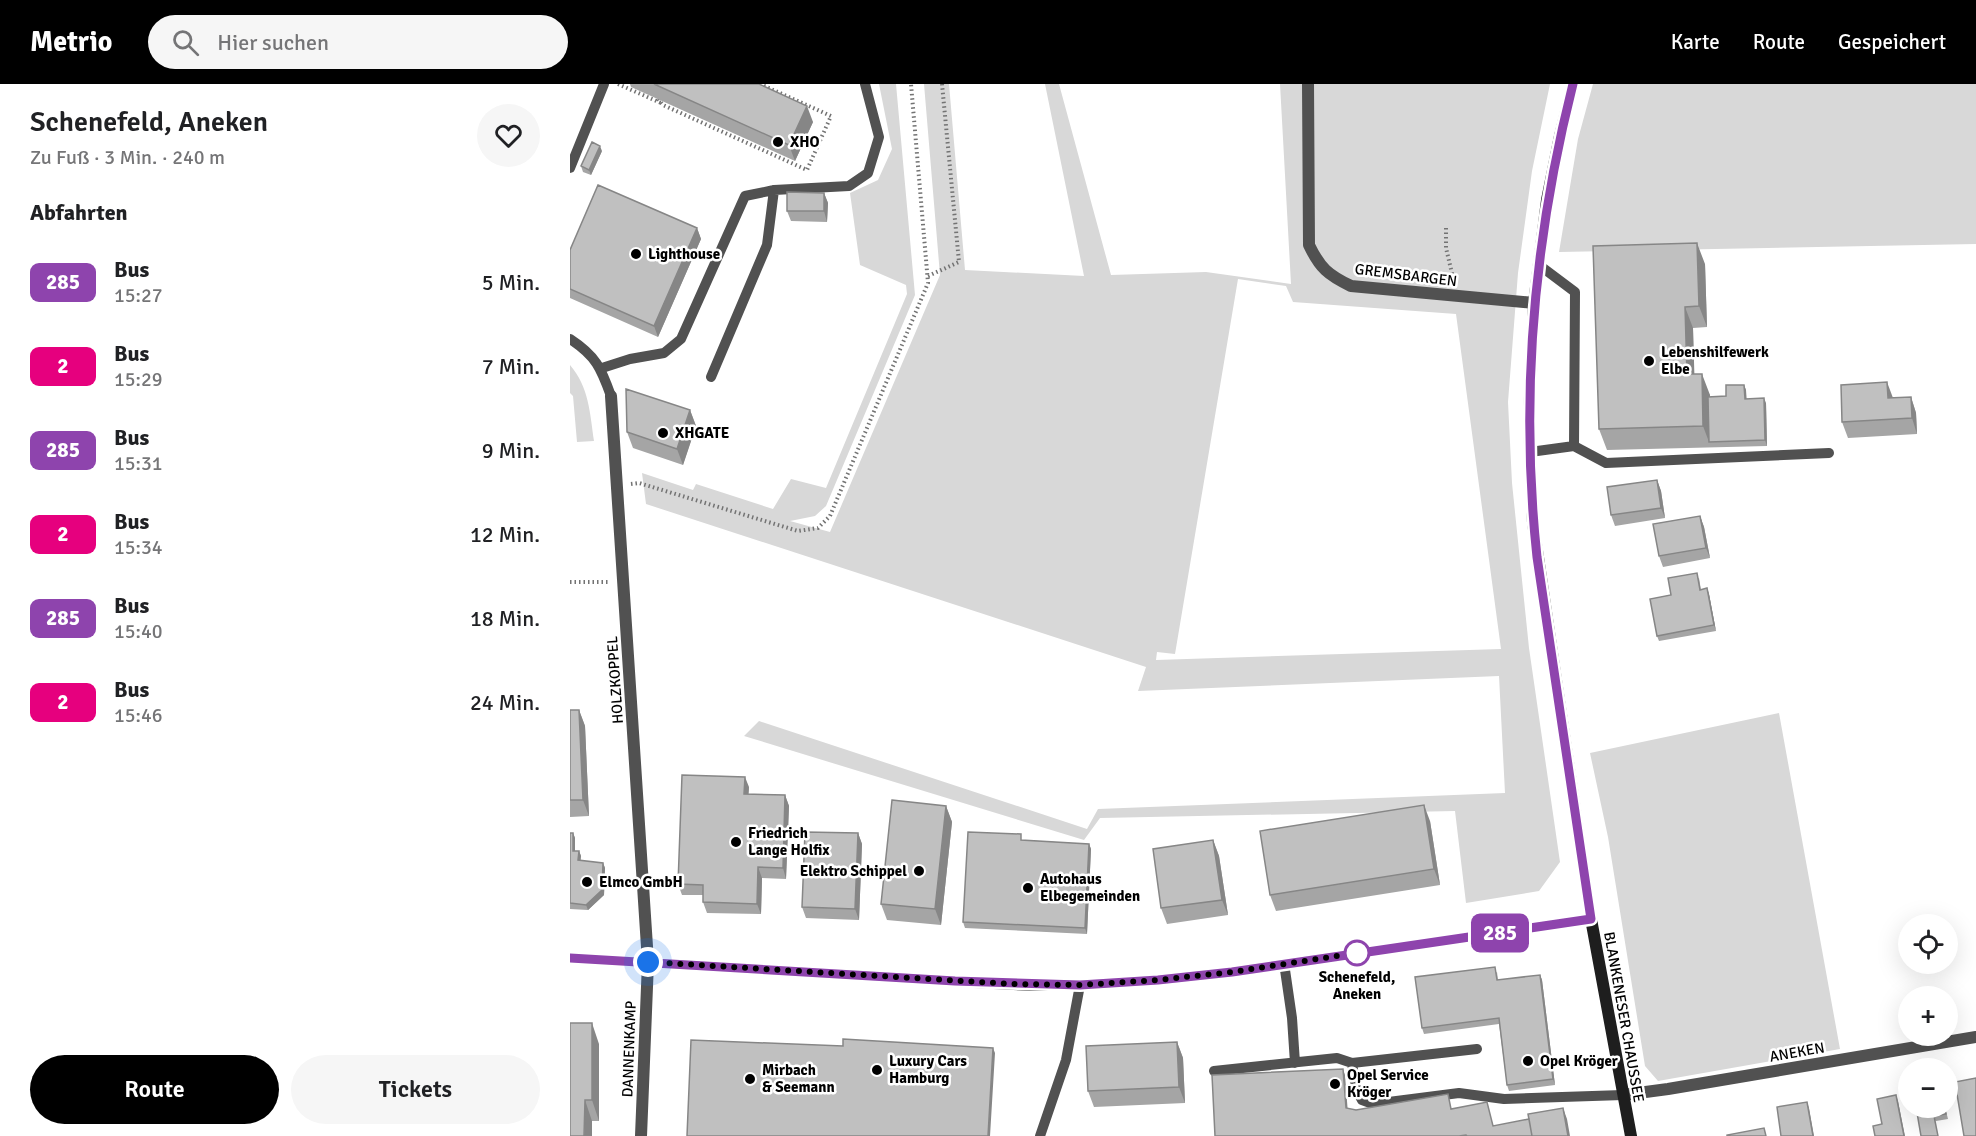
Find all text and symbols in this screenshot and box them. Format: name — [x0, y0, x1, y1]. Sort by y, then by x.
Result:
search box — [148, 15, 568, 69]
text: Metrio — [30, 25, 112, 59]
icon: search — [169, 26, 202, 59]
text: Hier suchen — [217, 29, 329, 56]
text: Karte — [1671, 29, 1720, 55]
text: Route — [1753, 29, 1805, 55]
text: Gespeichert — [1838, 29, 1946, 55]
button: heart — [477, 104, 540, 167]
text: Schenefeld, Aneken — [30, 105, 268, 139]
place label: XHO — [790, 133, 820, 151]
marker: XHO — [771, 135, 785, 149]
text: Zu Fuß · 3 Min. · 240 m — [30, 145, 225, 170]
text: Abfahrten — [30, 199, 128, 226]
place label: Lighthouse — [648, 245, 720, 263]
marker: Lighthouse — [629, 247, 643, 261]
text: Bus — [114, 256, 149, 283]
street label: GREMSBARGEN — [1354, 260, 1458, 290]
text: 285 — [46, 269, 80, 295]
text: 5 Min. — [482, 269, 540, 296]
text: 15:27 — [114, 283, 163, 308]
text: Bus — [114, 340, 149, 367]
place label: Lebenshilfewerk Elbe — [1661, 343, 1769, 378]
text: 2 — [57, 353, 69, 379]
text: 7 Min. — [482, 353, 540, 380]
marker: Lebenshilfewerk Elbe — [1642, 354, 1656, 368]
text: 15:29 — [114, 367, 163, 392]
text: Bus — [114, 424, 149, 451]
place label: XHGATE — [675, 424, 730, 442]
marker: XHGATE — [656, 426, 670, 440]
text: 285 — [46, 437, 80, 463]
text: 9 Min. — [482, 437, 540, 464]
text: 15:31 — [114, 451, 163, 476]
text: Bus — [114, 508, 149, 535]
text: 2 — [57, 521, 69, 547]
text: 12 Min. — [470, 521, 540, 548]
text: 15:34 — [114, 535, 163, 560]
text: Bus — [114, 592, 149, 619]
text: 285 — [46, 605, 80, 631]
text: 18 Min. — [470, 605, 540, 632]
text: 15:40 — [114, 619, 163, 644]
street label: HOLZKOPPEL — [603, 635, 627, 725]
text: Bus — [114, 676, 149, 703]
text: 2 — [57, 689, 69, 715]
text: 24 Min. — [470, 689, 540, 716]
text: 15:46 — [114, 703, 163, 728]
place label: Friedrich Lange Holfix — [748, 824, 830, 859]
marker: Friedrich Lange Holfix — [729, 835, 743, 849]
place label: Elektro Schippel — [800, 862, 907, 880]
marker: Elektro Schippel — [912, 864, 926, 878]
place label: Autohaus Elbegemeinden — [1040, 870, 1140, 905]
place label: Elmco GmbH — [599, 873, 683, 891]
marker: Elmco GmbH — [580, 875, 594, 889]
marker: Autohaus Elbegemeinden — [1021, 881, 1035, 895]
line badge: 285 — [1466, 914, 1534, 952]
map controls — [1898, 914, 1958, 1118]
button: locate — [1898, 914, 1958, 974]
text: 285 — [1483, 920, 1517, 946]
street label: BLANKENESER CHAUSSEE — [1600, 930, 1648, 1104]
marker: Schenefeld, Aneken — [1344, 940, 1370, 966]
your location — [633, 947, 663, 977]
place label: Schenefeld, Aneken — [1319, 968, 1395, 1003]
button: + — [1898, 986, 1958, 1046]
street label: DANNENKAMP — [618, 1000, 640, 1098]
street label: ANEKEN — [1768, 1038, 1826, 1066]
place label: Luxury Cars Hamburg — [889, 1052, 967, 1087]
place label: Opel Kröger — [1540, 1052, 1618, 1070]
marker: Opel Kröger — [1521, 1054, 1535, 1068]
button: Route — [30, 1055, 279, 1124]
button: Tickets — [291, 1055, 540, 1124]
button: − — [1898, 1058, 1958, 1118]
place label: Mirbach & Seemann — [762, 1061, 835, 1096]
marker: Luxury Cars Hamburg — [870, 1063, 884, 1077]
place label: Opel Service Kröger — [1347, 1066, 1429, 1101]
marker: Mirbach & Seemann — [743, 1072, 757, 1086]
marker: Opel Service Kröger — [1328, 1077, 1342, 1091]

